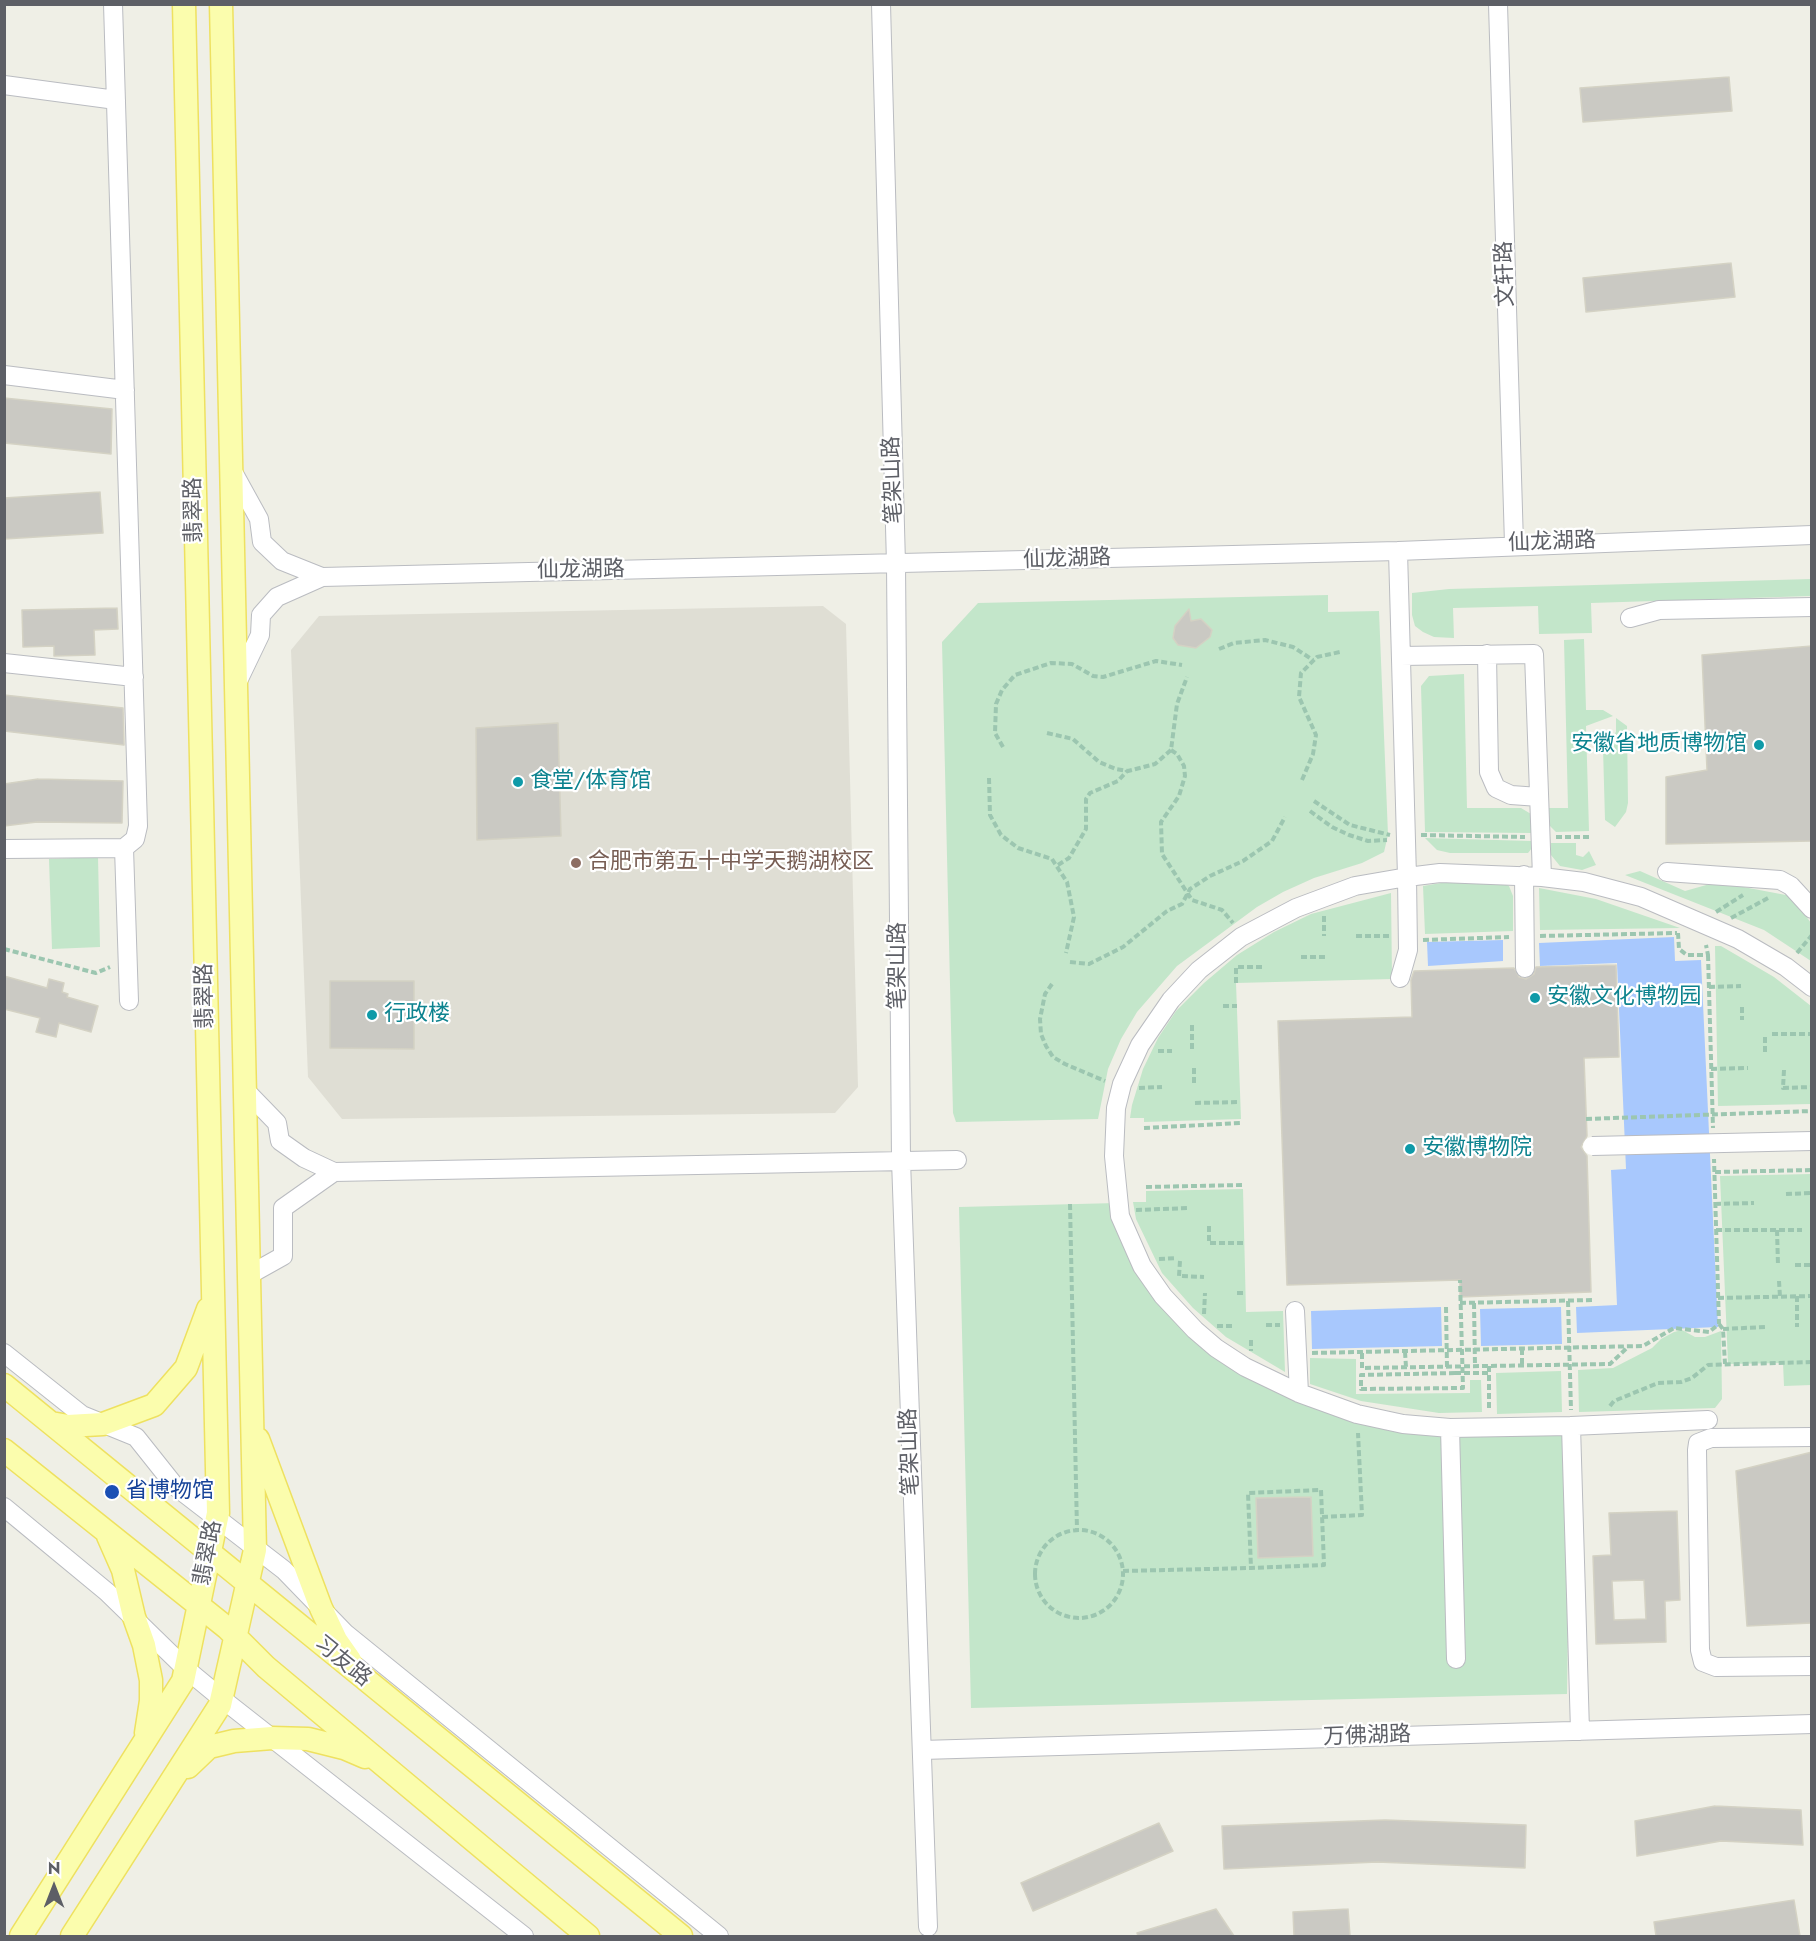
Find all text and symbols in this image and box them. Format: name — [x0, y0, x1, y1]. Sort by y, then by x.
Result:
street label: 文轩路 — [1492, 241, 1520, 307]
street label: 笔架山路 — [879, 436, 909, 524]
street label: 翡翠路 — [181, 477, 209, 543]
street label: 仙龙湖路 — [1508, 528, 1596, 558]
street label: 仙龙湖路 — [1023, 545, 1111, 575]
street label: 仙龙湖路 — [537, 557, 625, 585]
place label: 安徽省地质博物馆 — [1571, 732, 1747, 758]
marker: 安徽省地质博物馆 — [1752, 738, 1766, 752]
place label: 食堂/体育馆 — [530, 769, 651, 795]
marker: 食堂/体育馆 — [511, 775, 525, 789]
place label: 合肥市第五十中学天鹅湖校区 — [588, 850, 874, 876]
marker: 合肥市第五十中学天鹅湖校区 — [569, 856, 583, 870]
street label: 笔架山路 — [886, 922, 912, 1010]
street label: 翡翠路 — [192, 963, 220, 1029]
place label: 安徽文化博物园 — [1547, 985, 1701, 1011]
marker: 安徽文化博物园 — [1528, 991, 1542, 1005]
place label: 行政楼 — [384, 1002, 450, 1028]
marker: 行政楼 — [365, 1008, 379, 1022]
place label: 安徽博物院 — [1422, 1136, 1532, 1162]
marker: 安徽博物院 — [1403, 1142, 1417, 1156]
street label: 笔架山路 — [896, 1408, 926, 1496]
place label: 省博物馆 — [126, 1479, 214, 1505]
marker: 省博物馆 — [103, 1483, 121, 1501]
street label: 翡翠路 — [190, 1518, 228, 1588]
street label: 习友路 — [308, 1631, 376, 1693]
street label: 万佛湖路 — [1323, 1722, 1411, 1752]
north arrow — [24, 1857, 84, 1917]
text: N — [48, 1857, 60, 1880]

